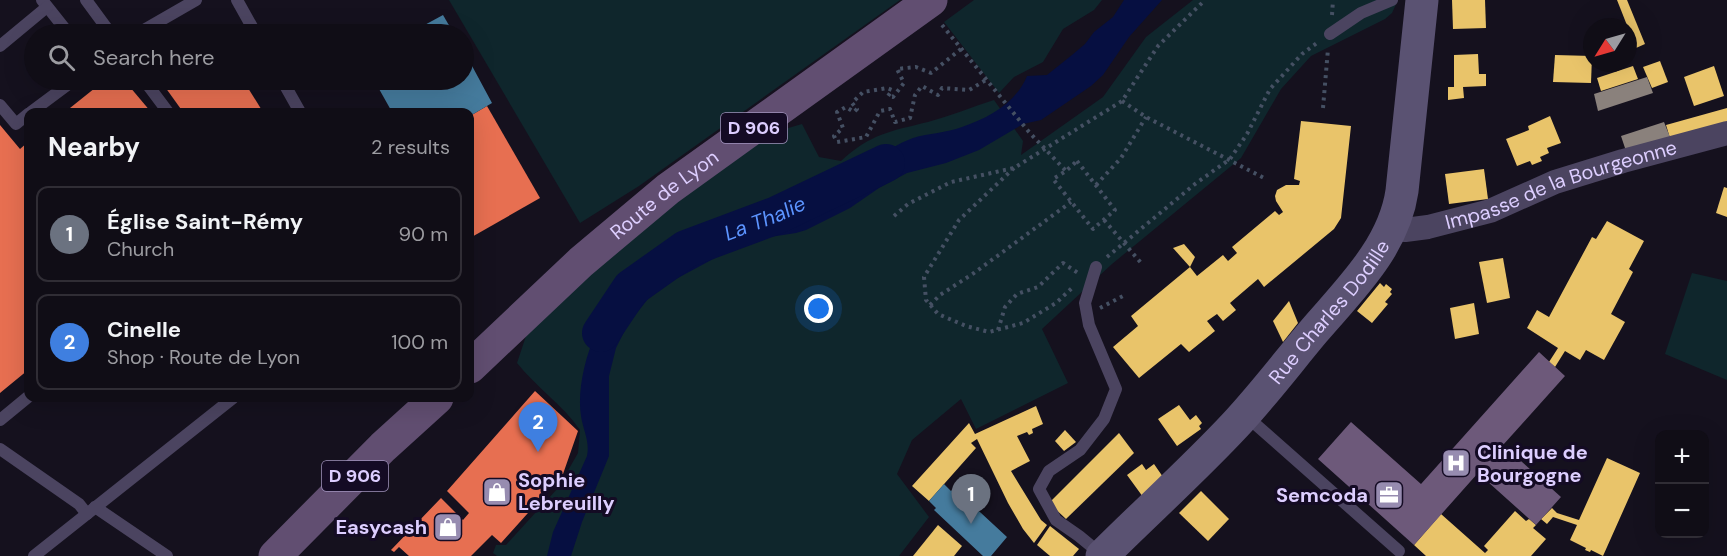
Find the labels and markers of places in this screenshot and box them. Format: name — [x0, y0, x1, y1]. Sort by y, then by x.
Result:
pin: 2 — [518, 402, 558, 452]
place label: Clinique de Bourgogne — [1477, 439, 1588, 488]
hospital icon: Clinique de Bourgogne — [1440, 447, 1472, 479]
place label: Sophie Lebreuilly — [518, 467, 614, 516]
pin: 1 — [952, 474, 990, 524]
shop icon: Sophie Lebreuilly — [481, 476, 513, 508]
office icon: Semcoda — [1373, 479, 1405, 511]
place label: Semcoda — [1276, 482, 1368, 508]
shop icon: Easycash — [432, 511, 464, 543]
place label: Easycash — [335, 514, 427, 540]

